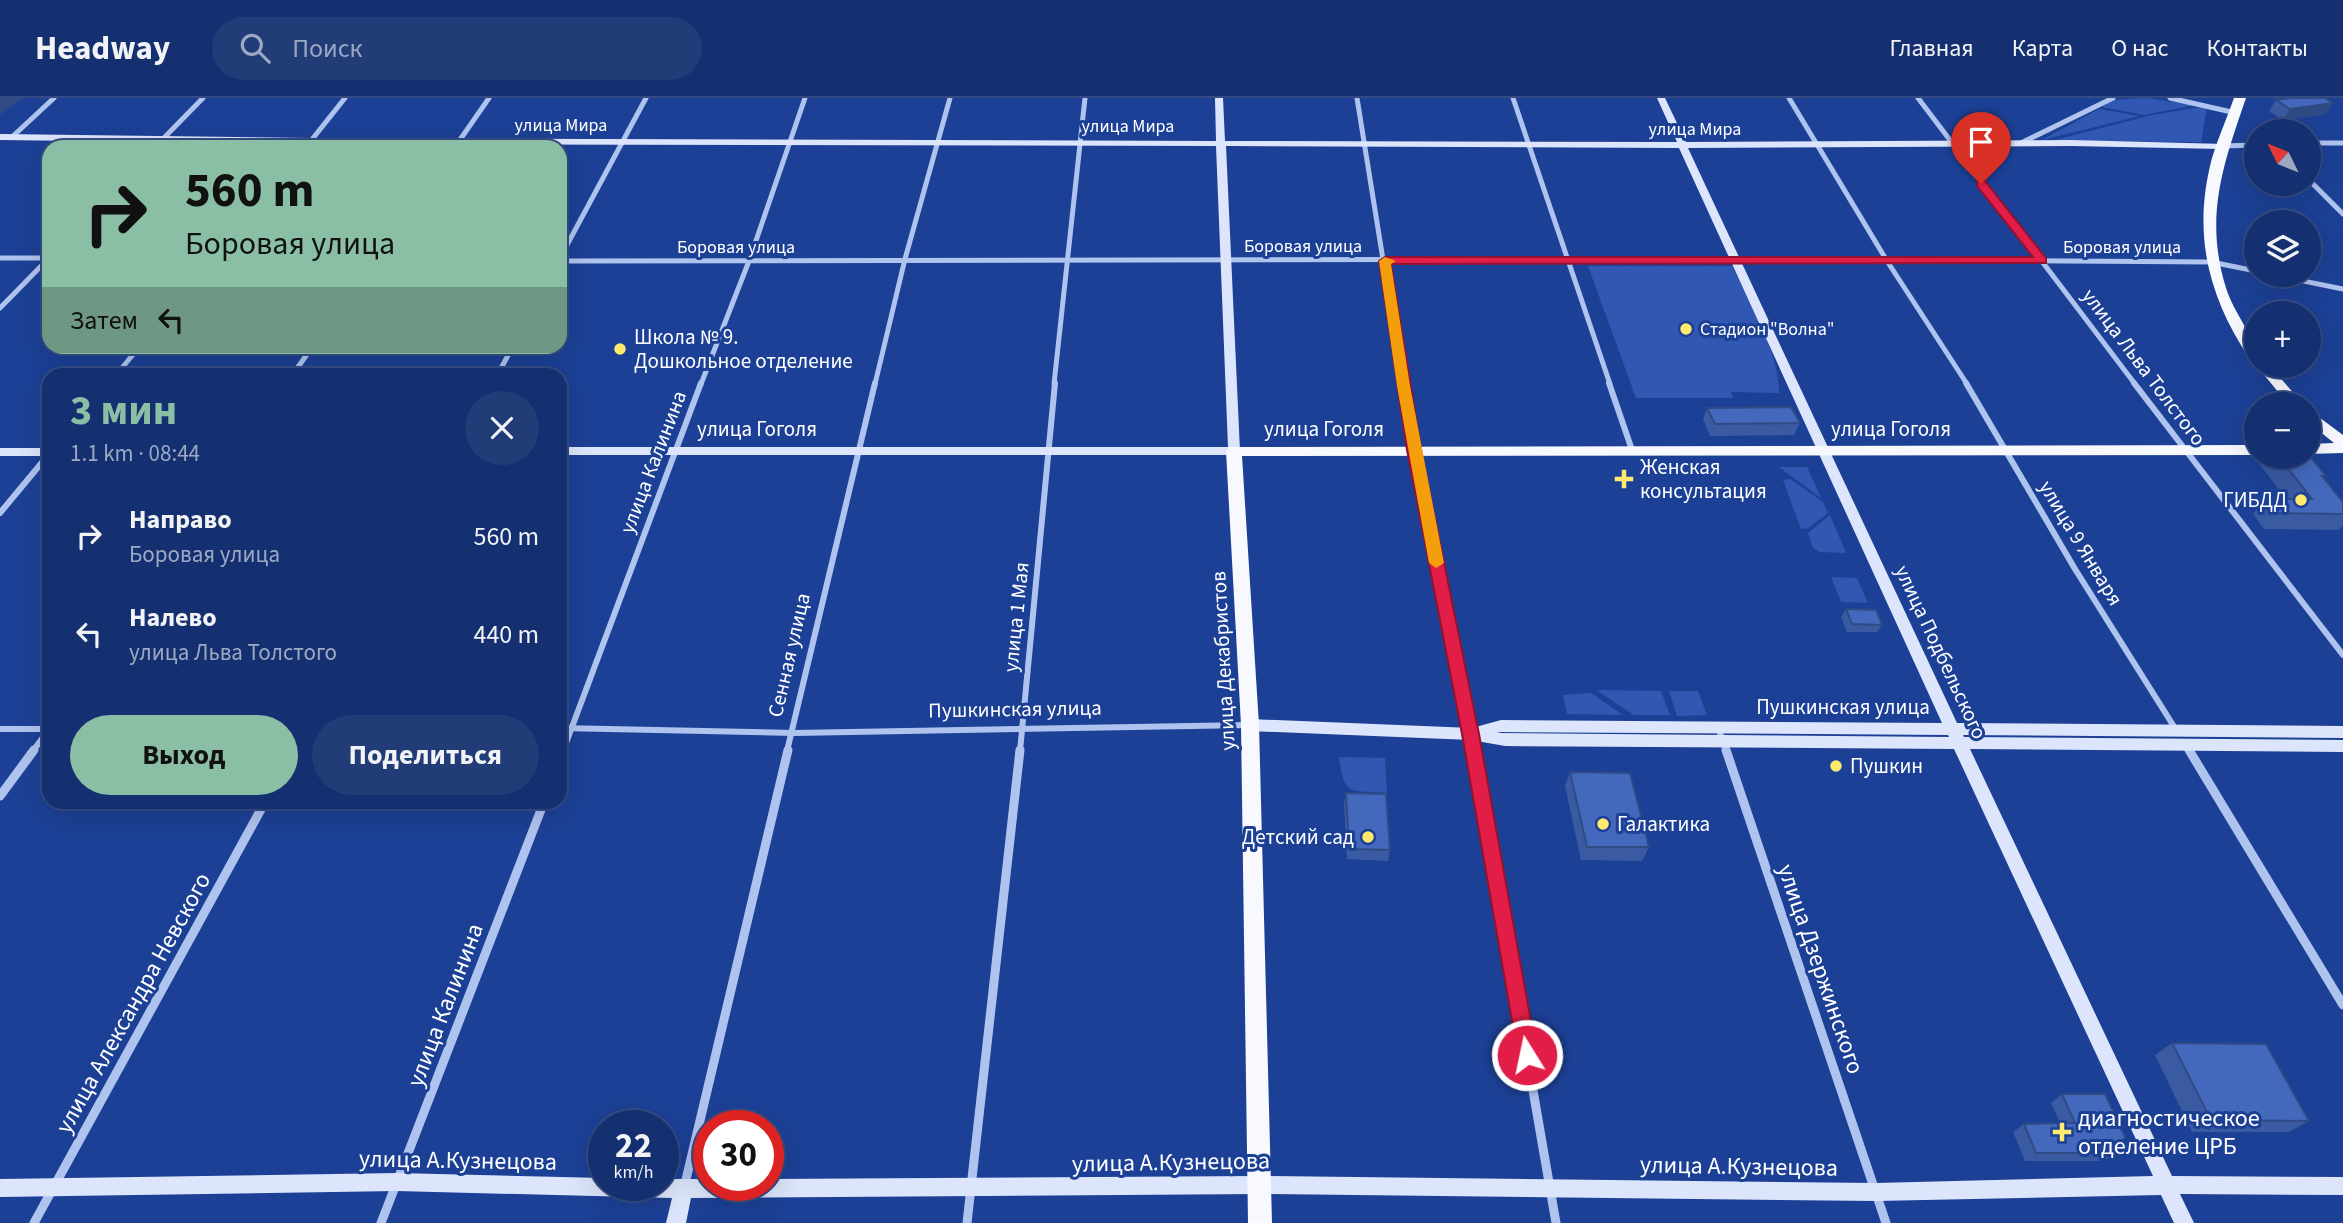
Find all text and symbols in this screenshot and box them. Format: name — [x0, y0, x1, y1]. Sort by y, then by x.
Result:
search box — [212, 17, 702, 80]
text: Headway — [35, 25, 170, 72]
icon: search — [236, 29, 274, 67]
text: Поиск — [292, 30, 362, 67]
text: Главная — [1889, 31, 1974, 66]
text: Карта — [2012, 31, 2073, 66]
text: О нас — [2111, 31, 2168, 66]
text: Контакты — [2206, 31, 2308, 66]
pin — [1951, 112, 2011, 184]
street label: улица Мира — [515, 113, 607, 138]
street label: улица Мира — [1082, 114, 1174, 139]
street label: улица Мира — [1649, 117, 1741, 142]
north arrow — [2244, 119, 2320, 196]
map controls — [2244, 119, 2321, 469]
icon: arrive — [1962, 123, 2000, 161]
text: 560 m — [185, 156, 314, 226]
icon: right — [70, 168, 161, 259]
button: layers — [2244, 210, 2321, 287]
text: Боровая улица — [185, 221, 395, 267]
street label: Боровая улица — [1244, 234, 1362, 259]
street label: Боровая улица — [677, 235, 795, 260]
street label: Боровая улица — [2063, 235, 2181, 260]
street label: улица Льва Толстого — [2075, 282, 2213, 452]
icon: left — [152, 301, 190, 339]
button: + — [2244, 301, 2321, 378]
text: Затем — [70, 302, 138, 339]
place label: Стадион "Волна" — [1700, 317, 1834, 342]
marker: Стадион "Волна" — [1678, 321, 1694, 337]
place label: Школа № 9. Дошкольное отделение — [634, 322, 853, 376]
marker: Школа № 9. Дошкольное отделение — [612, 341, 628, 357]
text: 3 мин — [70, 381, 177, 441]
street label: улица Калинина — [612, 386, 694, 538]
button: close — [465, 391, 539, 465]
button: − — [2244, 392, 2321, 469]
street label: улица Гоголя — [697, 414, 817, 444]
street label: улица Гоголя — [1264, 414, 1384, 444]
street label: улица Гоголя — [1831, 414, 1951, 444]
text: 1.1 km · 08:44 — [70, 437, 200, 470]
place label: Женская консультация — [1640, 452, 1767, 506]
marker: Женская консультация — [1614, 469, 1634, 489]
street label: улица 9 Января — [2032, 475, 2130, 611]
place label: ГИБДД — [2223, 485, 2287, 515]
marker: ГИБДД — [2293, 492, 2309, 508]
text: Направо — [129, 501, 232, 538]
icon: right — [70, 517, 108, 555]
text: 560 m — [473, 518, 539, 555]
text: Боровая улица — [129, 538, 280, 571]
street label: улица 1 Мая — [995, 560, 1037, 674]
street label: улица Подбельского — [1888, 560, 1994, 744]
street label: улица Декабристов — [1203, 570, 1243, 752]
street label: Сенная улица — [760, 590, 818, 720]
text: Налево — [129, 599, 217, 636]
icon: left — [70, 615, 108, 653]
text: 440 m — [473, 616, 539, 653]
text: улица Льва Толстого — [129, 636, 337, 669]
street label: Пушкинская улица — [928, 692, 1102, 726]
street label: Пушкинская улица — [1756, 692, 1930, 722]
button: Выход — [70, 715, 298, 795]
button: Поделиться — [312, 715, 539, 795]
place label: Пушкин — [1850, 751, 1923, 781]
marker: Пушкин — [1828, 758, 1844, 774]
place label: Галактика — [1617, 809, 1710, 839]
marker: Галактика — [1595, 816, 1611, 832]
place label: Детский сад — [1242, 822, 1354, 852]
marker: Детский сад — [1360, 829, 1376, 845]
street label: улица Дзержинского — [1768, 859, 1873, 1079]
street label: улица Александра Невского — [47, 866, 220, 1140]
street label: улица Калинина — [398, 918, 493, 1092]
position arrow — [1490, 1018, 1564, 1092]
place label: диагностическое отделение ЦРБ — [2078, 1101, 2260, 1164]
speed limit sign: 30 — [693, 1110, 784, 1201]
text: 22 — [615, 1121, 652, 1171]
marker: диагностическое отделение ЦРБ — [2052, 1122, 2072, 1142]
street label: улица А.Кузнецова — [359, 1141, 557, 1180]
street label: улица А.Кузнецова — [1072, 1143, 1270, 1182]
street label: улица А.Кузнецова — [1640, 1147, 1838, 1186]
text: km/h — [614, 1160, 653, 1185]

